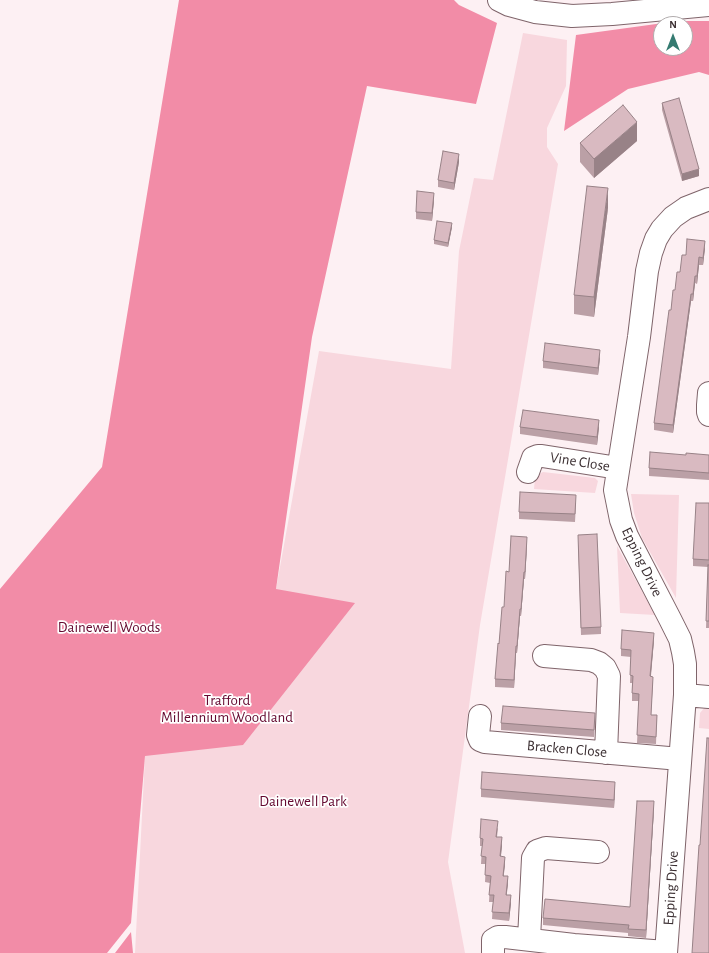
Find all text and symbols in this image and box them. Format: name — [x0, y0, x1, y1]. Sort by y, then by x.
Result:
north arrow — [653, 16, 693, 56]
text: N — [669, 19, 677, 30]
street label: Vine Close — [549, 448, 611, 476]
street label: Epping Drive — [618, 524, 666, 600]
park label: Dainewell Woods — [58, 618, 160, 636]
park label: Trafford Millennium Woodland — [161, 691, 293, 726]
street label: Bracken Close — [526, 737, 608, 761]
park label: Dainewell Park — [259, 792, 347, 810]
street label: Epping Drive — [659, 850, 683, 926]

